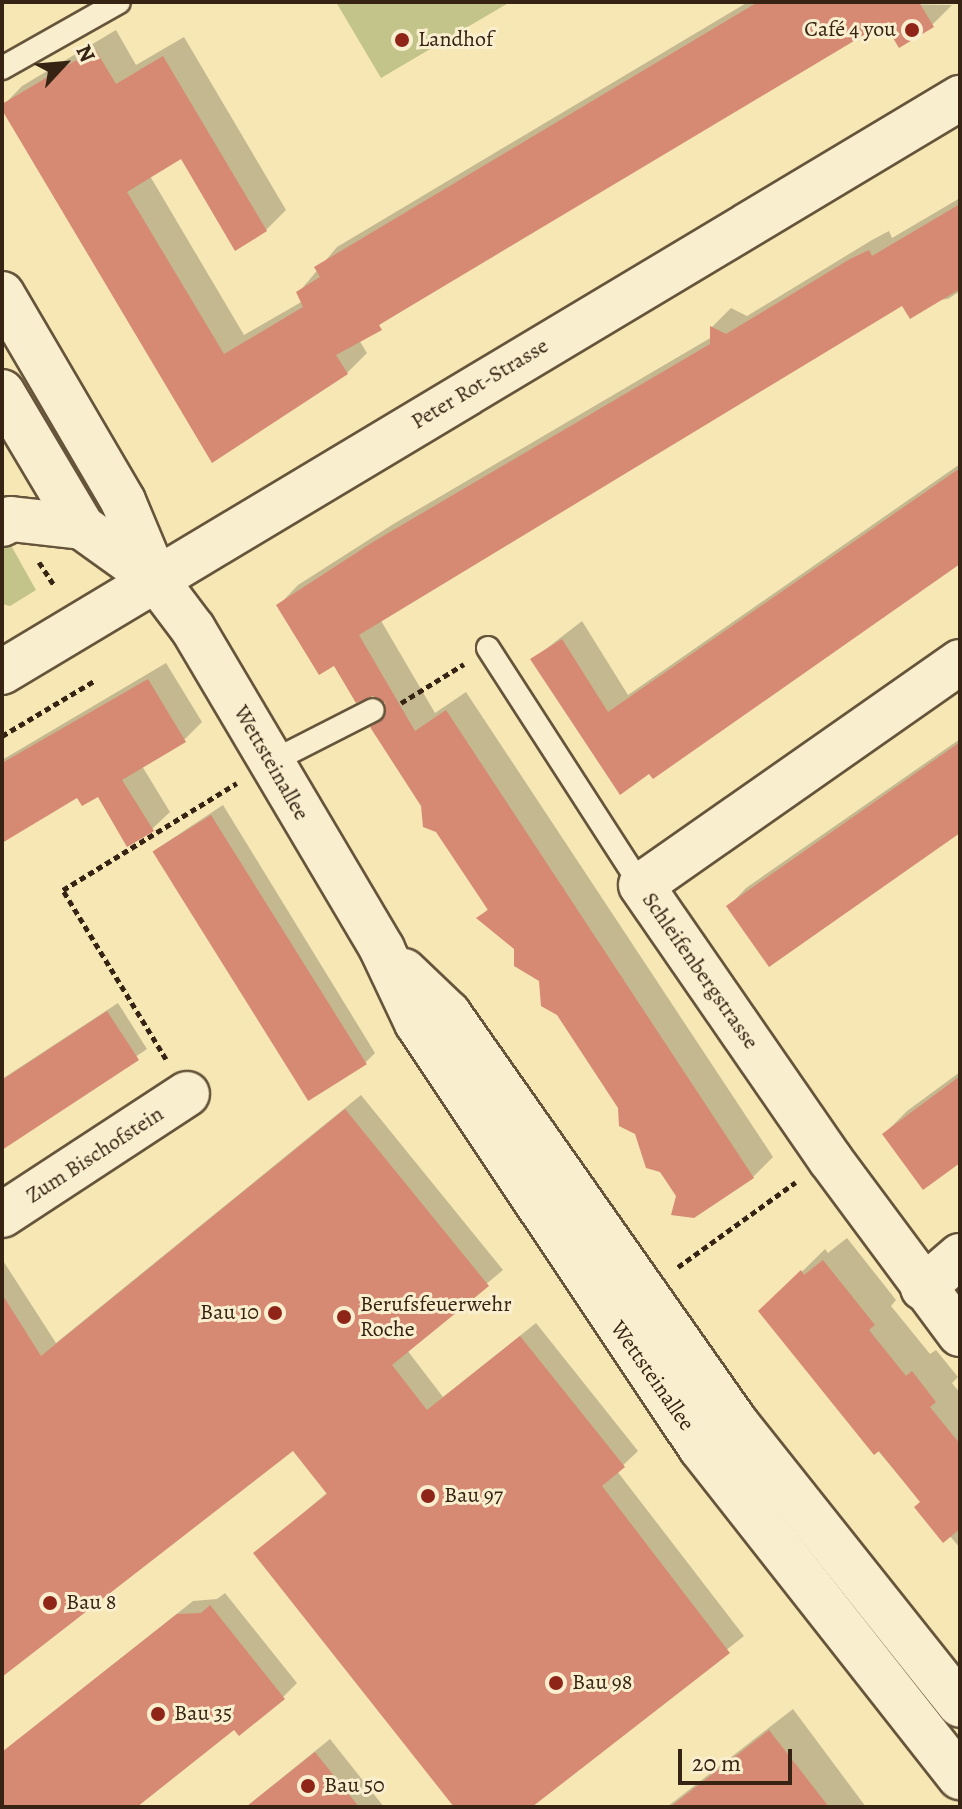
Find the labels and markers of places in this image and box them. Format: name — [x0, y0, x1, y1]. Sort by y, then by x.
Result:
place label: Café 4 you — [804, 17, 896, 43]
marker: Café 4 you — [903, 21, 921, 39]
place label: Landhof — [418, 27, 493, 53]
marker: Landhof — [393, 31, 411, 49]
place label: Berufsfeuerwehr Roche — [360, 1291, 512, 1342]
place label: Bau 10 — [200, 1300, 259, 1326]
marker: Bau 10 — [266, 1304, 284, 1322]
marker: Berufsfeuerwehr Roche — [335, 1308, 353, 1326]
place label: Bau 97 — [444, 1483, 503, 1509]
marker: Bau 97 — [419, 1487, 437, 1505]
place label: Bau 8 — [66, 1590, 116, 1616]
marker: Bau 8 — [41, 1594, 59, 1612]
place label: Bau 98 — [572, 1670, 632, 1696]
marker: Bau 98 — [547, 1674, 565, 1692]
place label: Bau 35 — [174, 1701, 232, 1727]
marker: Bau 35 — [149, 1705, 167, 1723]
place label: Bau 50 — [324, 1773, 385, 1799]
marker: Bau 50 — [299, 1777, 317, 1795]

